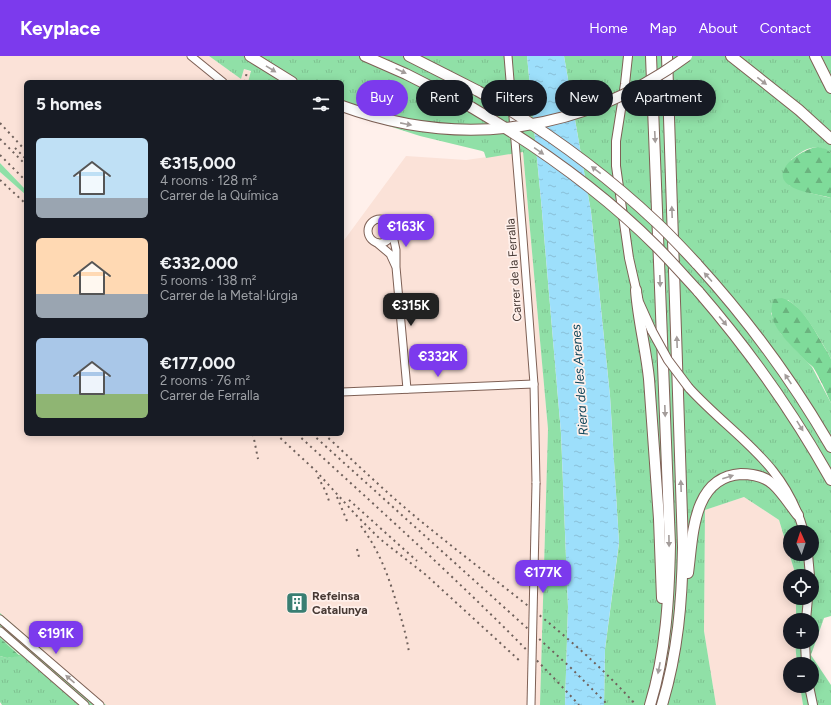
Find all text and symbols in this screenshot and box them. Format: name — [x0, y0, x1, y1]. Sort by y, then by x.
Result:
text: Keyplace — [20, 17, 100, 40]
text: Home — [589, 20, 628, 37]
text: Map — [650, 20, 677, 37]
text: About — [699, 20, 738, 37]
text: Contact — [760, 20, 811, 37]
one-way arrow — [265, 66, 277, 73]
one-way arrow — [395, 69, 407, 75]
one-way arrow — [756, 76, 767, 85]
chip: Buy — [356, 80, 408, 116]
chip: Rent — [416, 80, 473, 116]
chip: Filters — [481, 80, 547, 116]
chip: New — [555, 80, 613, 116]
chip: Apartment — [621, 80, 716, 116]
icon: filters — [310, 93, 332, 115]
text: 5 homes — [36, 94, 102, 114]
one-way arrow — [400, 121, 413, 127]
one-way arrow — [652, 131, 658, 144]
one-way arrow — [534, 147, 544, 155]
text: €315,000 — [160, 153, 236, 173]
icon: home — [68, 154, 116, 202]
one-way arrow — [591, 165, 602, 174]
text: 4 rooms · 128 m² — [160, 173, 257, 188]
text: Carrer de la Química — [160, 188, 278, 203]
one-way arrow — [669, 205, 675, 218]
pin: €163K — [378, 214, 434, 248]
street label: Carrer de la Ferralla — [503, 218, 525, 322]
text: €163K — [387, 219, 425, 234]
text: €332,000 — [160, 253, 238, 273]
icon: home — [68, 254, 116, 302]
one-way arrow — [704, 272, 713, 281]
text: 5 rooms · 138 m² — [160, 273, 256, 288]
one-way arrow — [657, 275, 663, 288]
text: Carrer de la Metal·lúrgia — [160, 288, 298, 303]
pin: €315K — [383, 293, 439, 327]
text: €315K — [392, 298, 430, 313]
one-way arrow — [719, 316, 728, 326]
water label: Riera de les Arenes — [568, 324, 591, 436]
one-way arrow — [674, 335, 680, 348]
pin: €332K — [410, 344, 466, 378]
text: €332K — [418, 349, 458, 364]
text: €177,000 — [160, 353, 235, 373]
icon: home — [68, 354, 116, 402]
text: 2 rooms · 76 m² — [160, 373, 250, 388]
one-way arrow — [784, 373, 792, 384]
text: Carrer de Ferralla — [160, 388, 259, 403]
one-way arrow — [661, 405, 668, 417]
one-way arrow — [796, 420, 803, 432]
one-way arrow — [722, 474, 734, 480]
one-way arrow — [677, 480, 684, 492]
north arrow — [783, 525, 819, 561]
map controls — [783, 525, 819, 693]
one-way arrow — [666, 535, 673, 547]
pin: €177K — [515, 560, 571, 594]
text: €177K — [524, 565, 562, 580]
button: locate — [783, 569, 819, 605]
place label: Refeinsa Catalunya — [312, 589, 368, 617]
building icon: Refeinsa Catalunya — [284, 590, 310, 616]
button: + — [783, 613, 819, 649]
pin: €191K — [28, 621, 84, 655]
text: €191K — [38, 626, 74, 641]
button: − — [783, 657, 819, 693]
one-way arrow — [655, 662, 661, 674]
one-way arrow — [65, 675, 75, 684]

